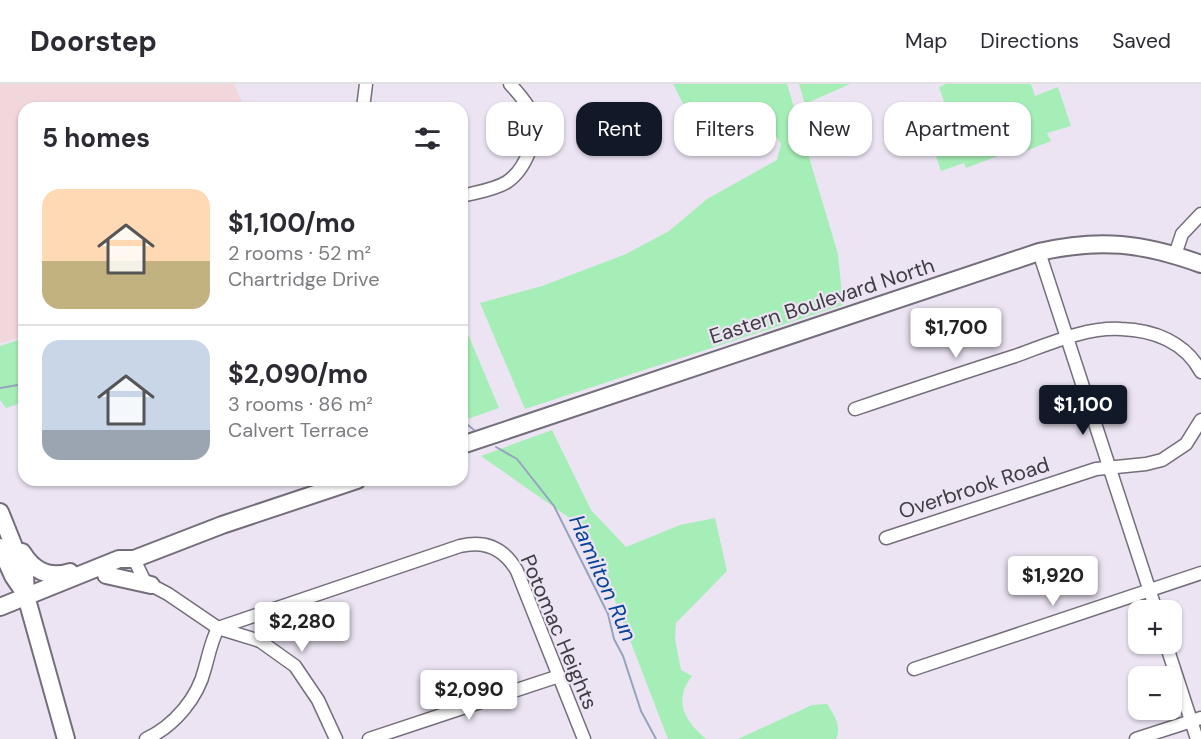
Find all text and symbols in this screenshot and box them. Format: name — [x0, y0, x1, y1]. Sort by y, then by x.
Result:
text: Doorstep — [30, 23, 157, 60]
text: Map — [905, 27, 947, 55]
text: Directions — [980, 27, 1079, 55]
text: Saved — [1112, 27, 1171, 55]
chip: Buy — [486, 102, 564, 156]
chip: Rent — [576, 102, 662, 156]
chip: Filters — [674, 102, 776, 156]
chip: New — [788, 102, 872, 156]
chip: Apartment — [884, 102, 1031, 156]
text: 5 homes — [42, 121, 150, 155]
icon: filters — [411, 122, 444, 155]
text: $1,100/mo — [228, 206, 356, 240]
icon: home — [90, 213, 162, 285]
text: 2 rooms · 52 m² — [228, 240, 371, 266]
street label: Eastern Boulevard North — [706, 251, 938, 351]
text: Chartridge Drive — [228, 266, 380, 292]
pin: $1,700 — [907, 308, 1005, 359]
text: $1,700 — [924, 314, 988, 340]
text: $2,090/mo — [228, 357, 368, 391]
icon: home — [90, 364, 162, 436]
pin: $1,100 — [1034, 385, 1132, 436]
text: 3 rooms · 86 m² — [228, 391, 373, 417]
text: $1,100 — [1053, 391, 1113, 417]
text: Calvert Terrace — [228, 417, 369, 443]
street label: Overbrook Road — [895, 450, 1053, 526]
water label: Hamilton Run — [562, 510, 644, 646]
street label: Potomac Heights — [514, 550, 604, 714]
pin: $1,920 — [1004, 556, 1102, 607]
text: $1,920 — [1022, 562, 1084, 588]
map controls — [1128, 600, 1182, 720]
button: + — [1128, 600, 1182, 654]
pin: $2,280 — [253, 602, 351, 653]
text: $2,280 — [269, 608, 335, 634]
button: − — [1128, 666, 1182, 720]
pin: $2,090 — [420, 670, 518, 721]
text: $2,090 — [434, 676, 504, 702]

